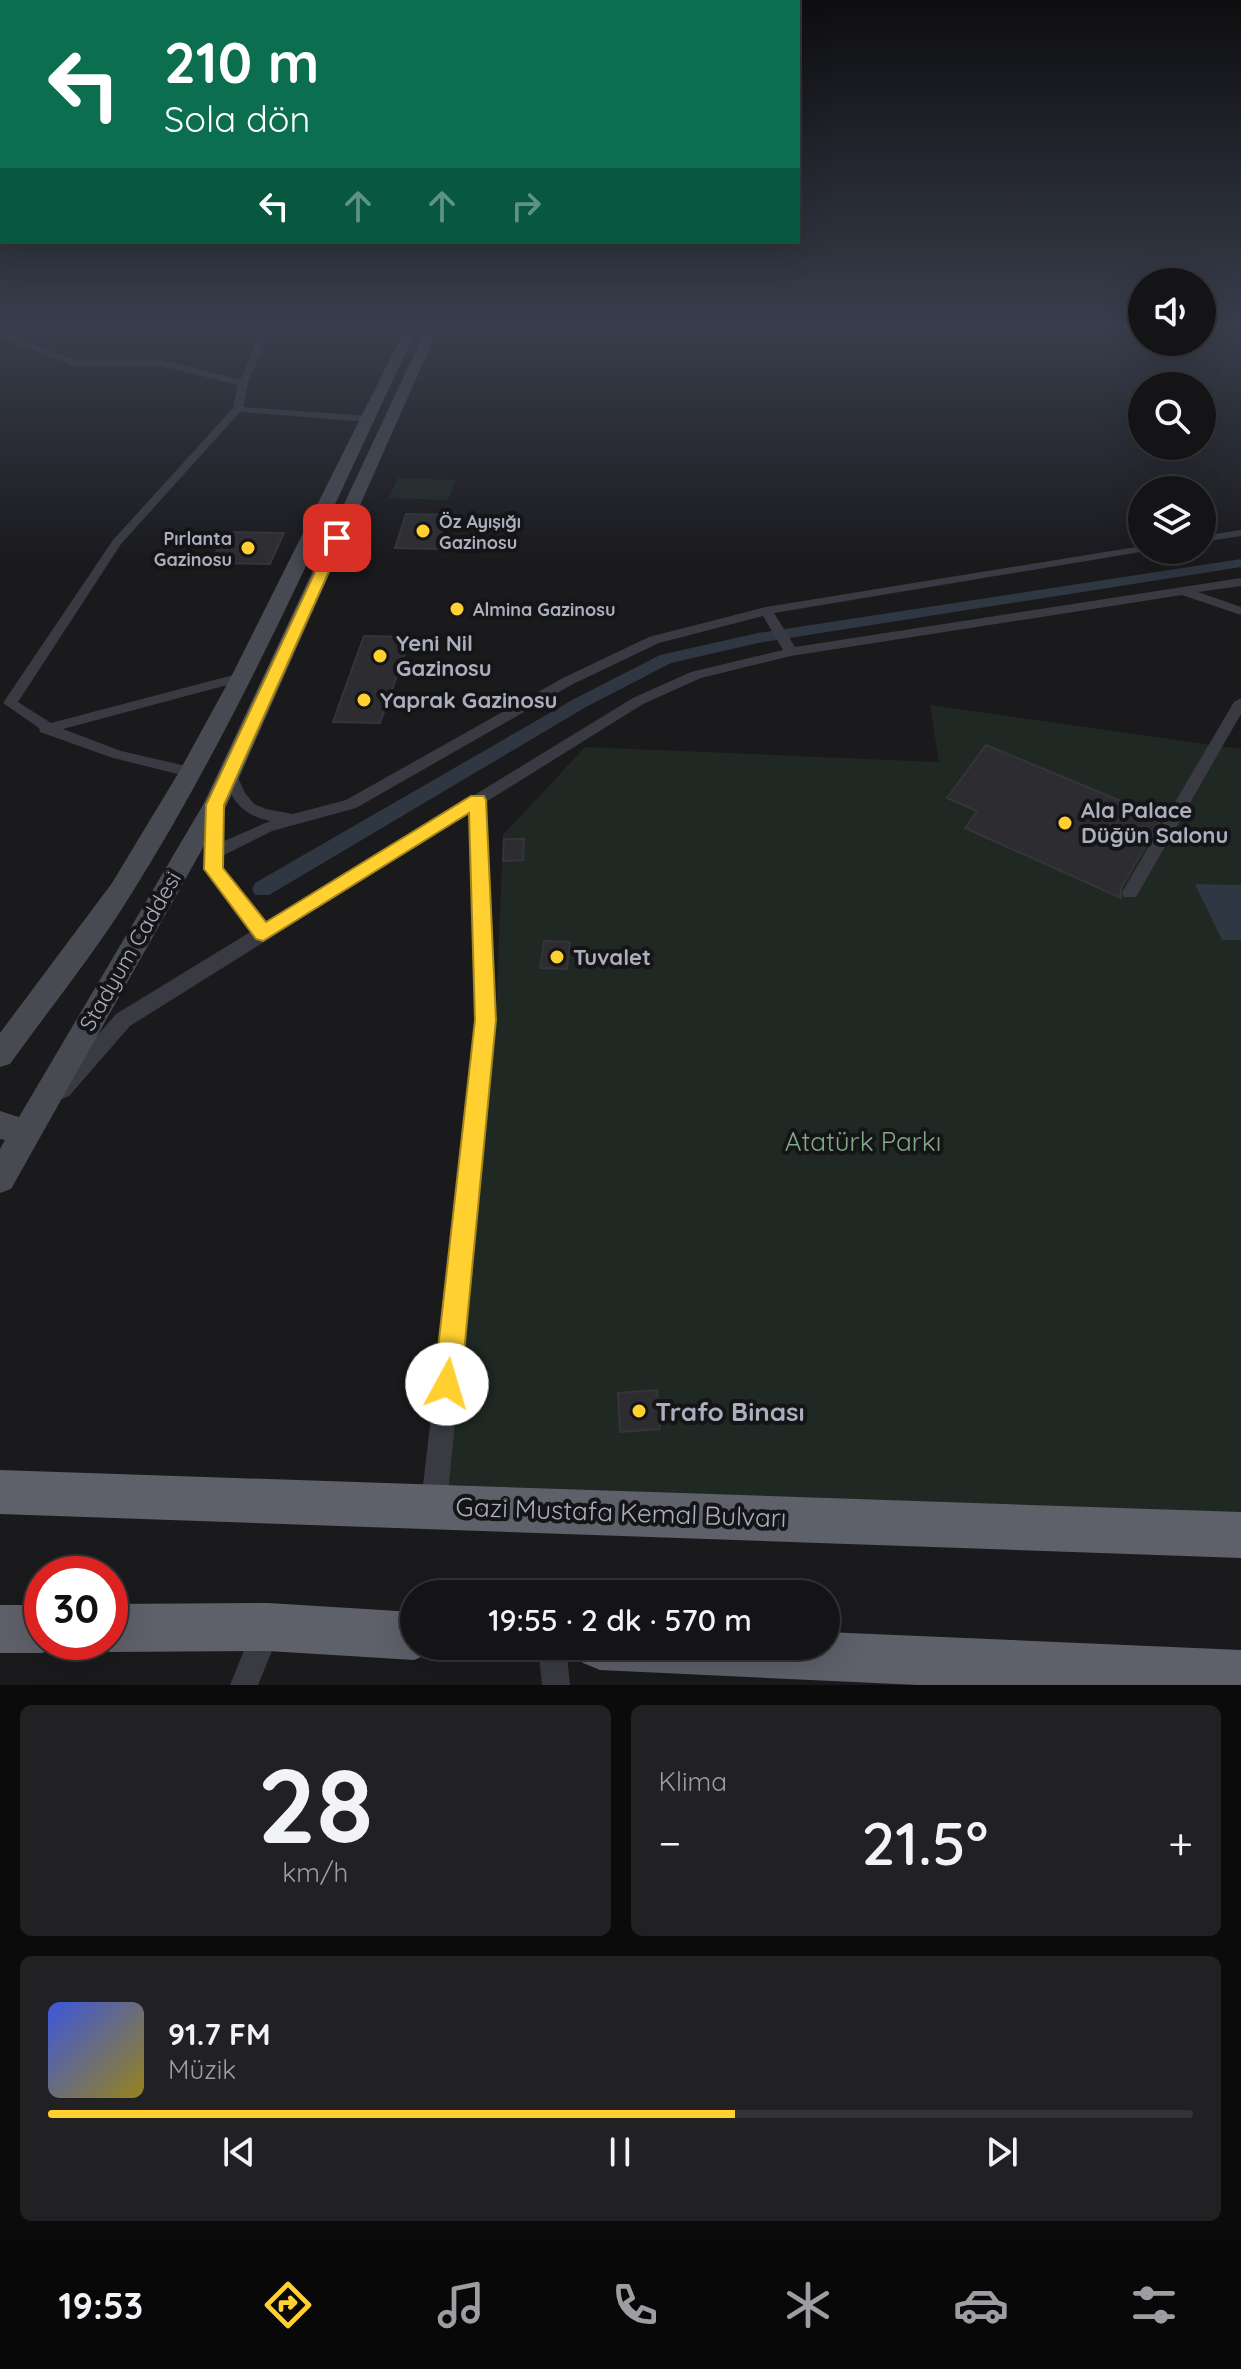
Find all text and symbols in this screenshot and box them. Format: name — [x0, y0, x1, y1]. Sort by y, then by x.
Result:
text: 210 m — [164, 27, 319, 97]
icon: left — [32, 32, 136, 136]
text: Sola dön — [164, 96, 310, 141]
icon: left — [252, 184, 296, 228]
icon: ahead — [336, 184, 380, 228]
icon: ahead — [420, 184, 464, 228]
icon: right — [504, 184, 548, 228]
map controls — [1128, 268, 1216, 564]
button: sound — [1128, 268, 1216, 356]
button: search — [1128, 372, 1216, 460]
button: layers — [1128, 476, 1216, 564]
pin — [303, 504, 371, 572]
place label: Öz Ayışığı Gazinosu — [439, 510, 521, 554]
icon: arrive — [315, 516, 359, 560]
marker: Öz Ayışığı Gazinosu — [414, 522, 432, 540]
place label: Pırlanta Gazinosu — [154, 527, 232, 571]
marker: Pırlanta Gazinosu — [239, 539, 257, 557]
place label: Almina Gazinosu — [473, 598, 616, 621]
marker: Almina Gazinosu — [448, 600, 466, 618]
place label: Yeni Nil Gazinosu — [396, 629, 492, 682]
marker: Yeni Nil Gazinosu — [371, 647, 389, 665]
place label: Yaprak Gazinosu — [380, 686, 557, 714]
marker: Yaprak Gazinosu — [355, 691, 373, 709]
place label: Ala Palace Düğün Salonu — [1081, 796, 1228, 849]
marker: Ala Palace Düğün Salonu — [1056, 814, 1074, 832]
street label: Stadyum Caddesi — [73, 866, 187, 1036]
place label: Tuvalet — [573, 943, 651, 971]
marker: Tuvalet — [548, 948, 566, 966]
park label: Atatürk Parkı — [785, 1125, 941, 1158]
position arrow — [405, 1342, 489, 1426]
place label: Trafo Binası — [655, 1395, 805, 1428]
marker: Trafo Binası — [630, 1402, 648, 1420]
street label: Gazi Mustafa Kemal Bulvarı — [455, 1490, 787, 1534]
speed limit sign: 30 — [24, 1556, 128, 1660]
text: 19:55 · 2 dk · 570 m — [488, 1601, 752, 1639]
text: 28 — [257, 1739, 373, 1869]
text: Klima — [659, 1765, 727, 1798]
text: 21.5° — [861, 1805, 988, 1880]
text: − — [659, 1815, 681, 1870]
text: + — [1168, 1815, 1193, 1870]
text: km/h — [282, 1856, 348, 1889]
text: 91.7 FM — [168, 2015, 270, 2053]
text: Müzik — [168, 2053, 236, 2086]
icon: previous — [217, 2130, 261, 2174]
icon: pause — [598, 2130, 642, 2174]
icon: next — [980, 2130, 1024, 2174]
icon: directions — [260, 2277, 316, 2333]
icon: music — [433, 2277, 489, 2333]
icon: phone — [607, 2277, 663, 2333]
icon: climate — [780, 2277, 836, 2333]
icon: car — [953, 2277, 1009, 2333]
icon: filters — [1126, 2277, 1182, 2333]
text: 19:53 — [59, 2283, 143, 2328]

